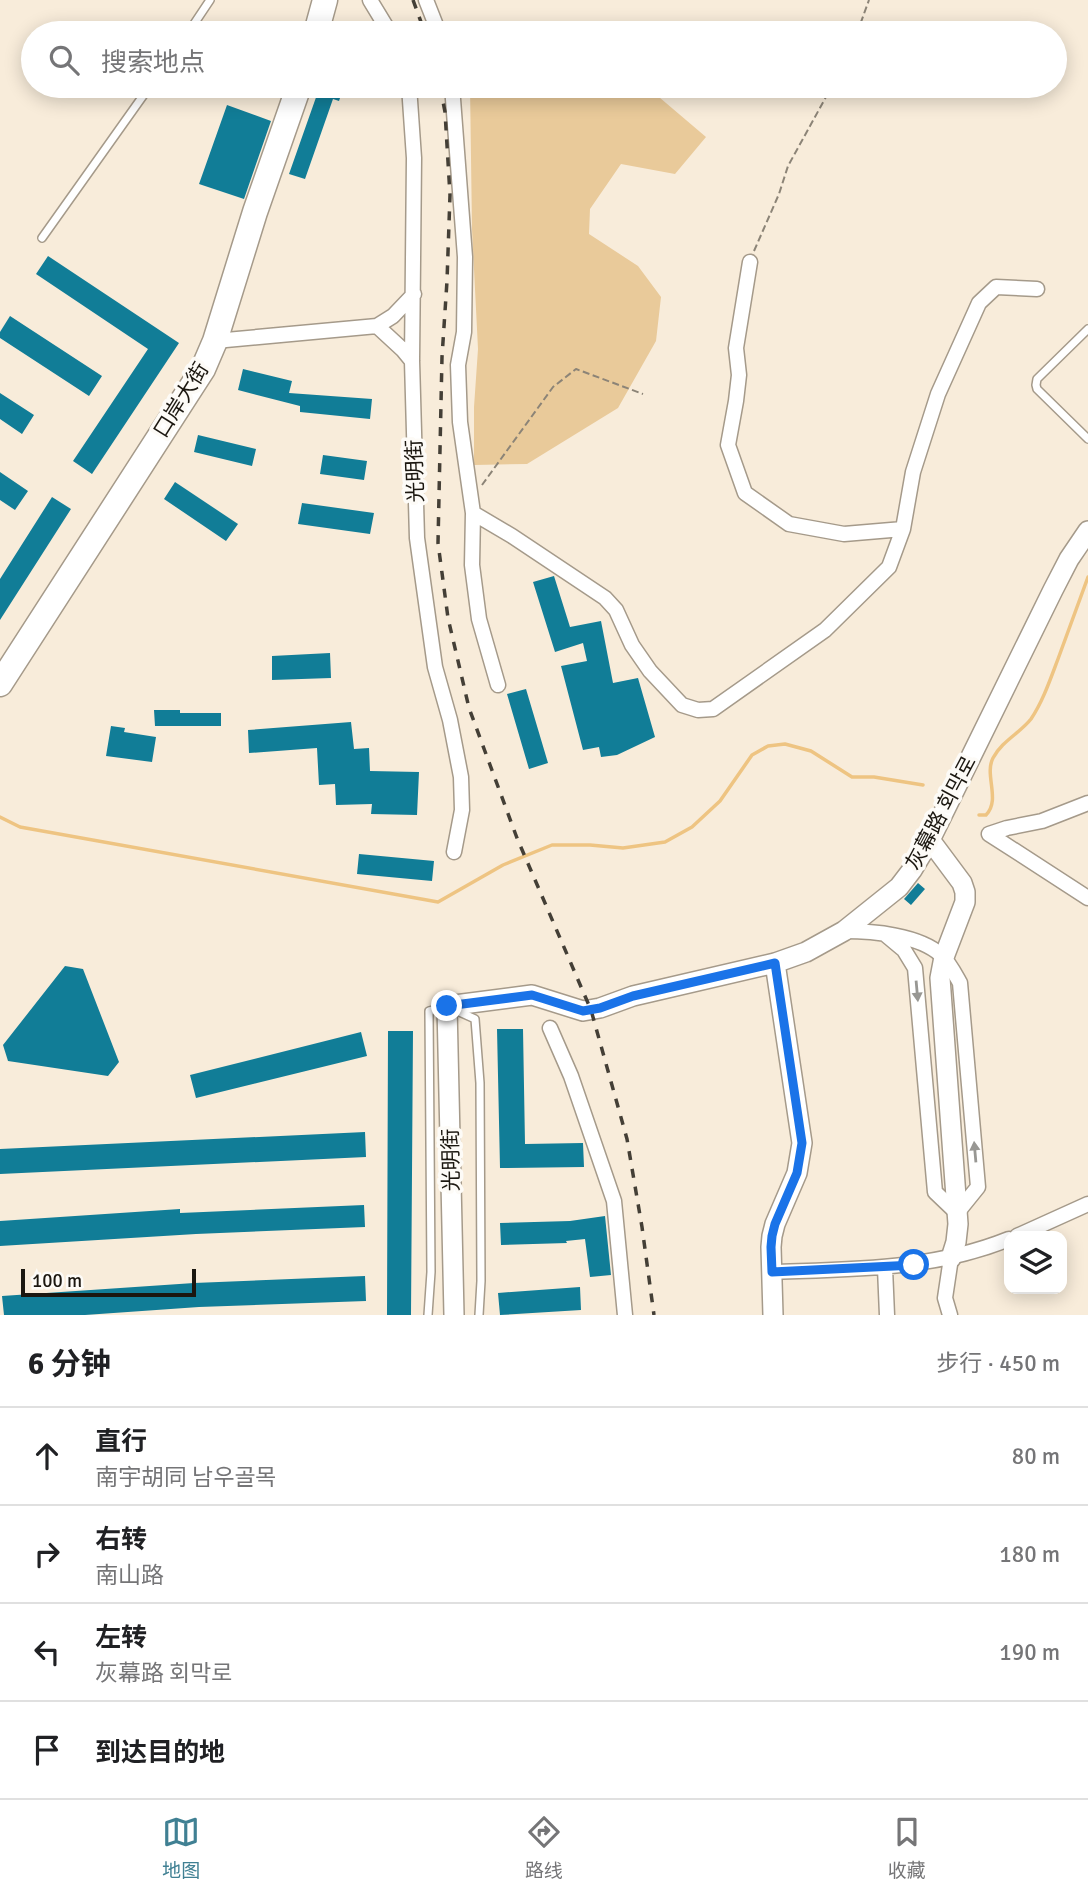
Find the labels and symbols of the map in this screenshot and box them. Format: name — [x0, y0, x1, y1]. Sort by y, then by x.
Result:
street label: 口岸大街 — [148, 357, 214, 443]
street label: 光明街 — [401, 439, 429, 503]
street label: 灰幕路 회막로 — [900, 751, 982, 875]
one-way arrow — [912, 981, 923, 1003]
route end — [431, 990, 462, 1021]
street label: 光明街 — [437, 1128, 465, 1192]
one-way arrow — [969, 1141, 980, 1163]
route start — [898, 1249, 929, 1280]
scale bar — [21, 1266, 196, 1298]

